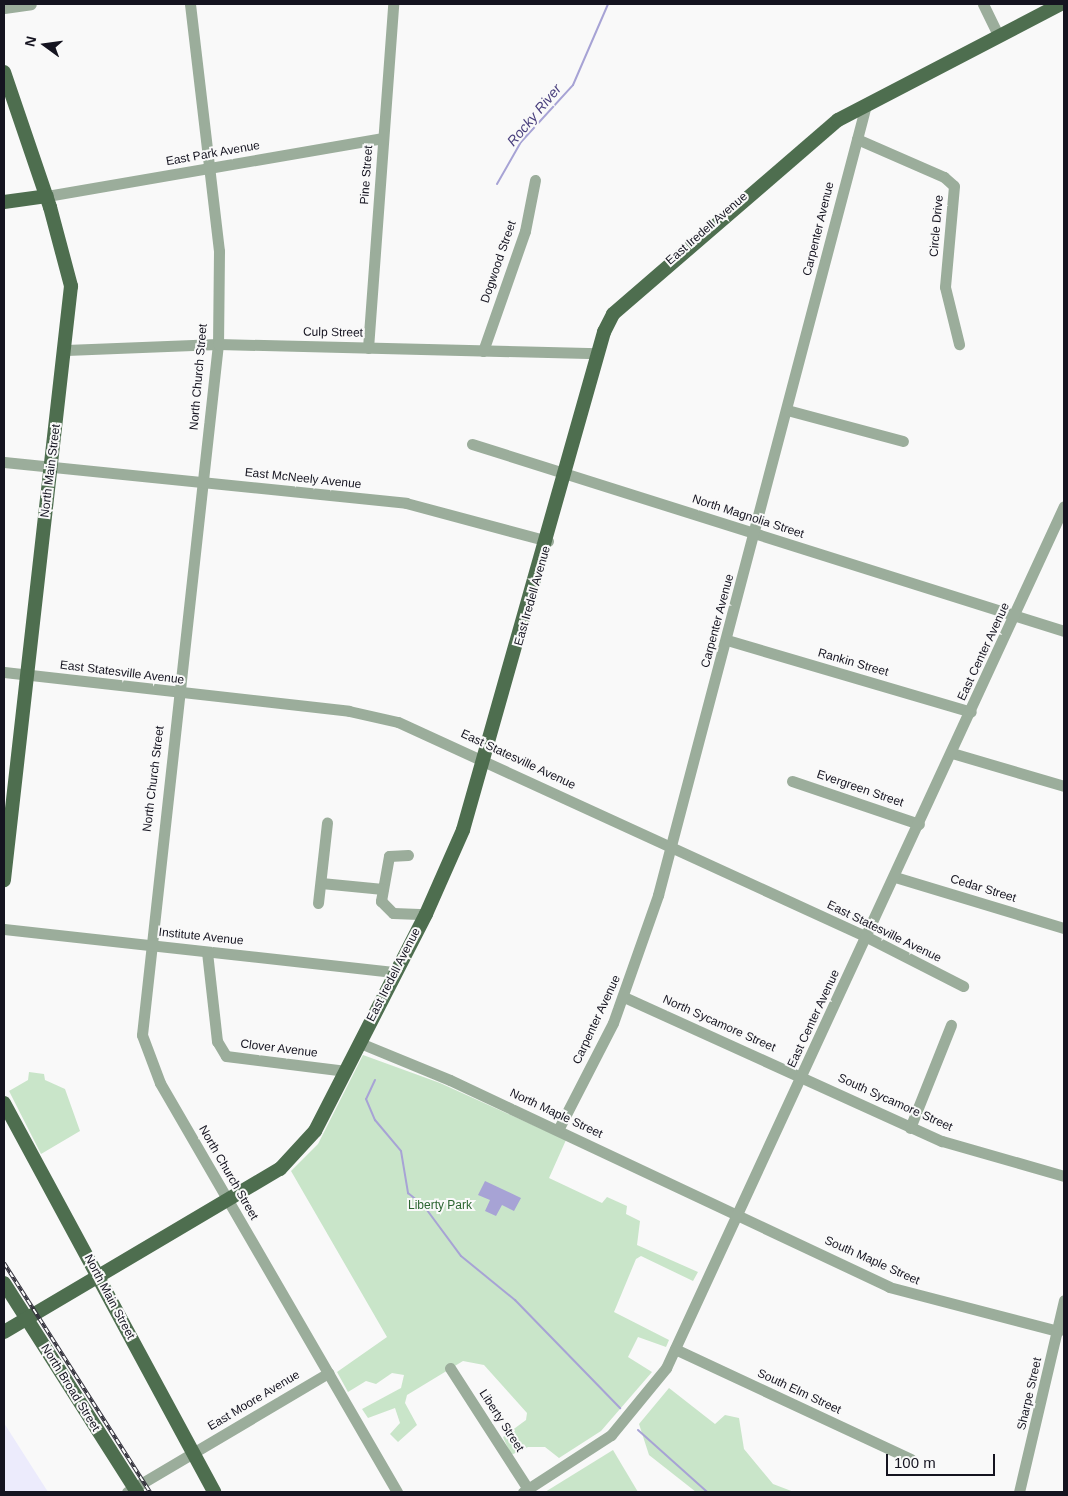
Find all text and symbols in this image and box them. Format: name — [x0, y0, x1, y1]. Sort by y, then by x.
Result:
north arrow — [20, 20, 70, 70]
text: N — [21, 35, 39, 48]
water label: Rocky River — [503, 81, 565, 149]
street label: East Park Avenue — [165, 139, 261, 169]
street label: Pine Street — [358, 145, 376, 205]
street label: Carpenter Avenue — [800, 180, 838, 278]
street label: East Iredell Avenue — [663, 190, 751, 268]
street label: Circle Drive — [927, 194, 947, 258]
street label: Dogwood Street — [478, 219, 520, 305]
street label: North Church Street — [187, 323, 211, 431]
street label: Culp Street — [303, 325, 363, 341]
street label: North Main Street — [38, 423, 64, 519]
street label: East McNeely Avenue — [244, 466, 362, 492]
street label: North Magnolia Street — [690, 492, 806, 542]
street label: East Iredell Avenue — [512, 544, 554, 648]
street label: Carpenter Avenue — [698, 572, 738, 670]
street label: East Center Avenue — [955, 600, 1013, 704]
street label: Rankin Street — [816, 646, 890, 680]
street label: East Statesville Avenue — [59, 658, 185, 688]
street label: North Church Street — [140, 725, 168, 833]
street label: East Statesville Avenue — [458, 727, 578, 793]
street label: Evergreen Street — [815, 767, 905, 811]
street label: Cedar Street — [948, 872, 1018, 906]
street label: East Statesville Avenue — [824, 898, 944, 966]
street label: Institute Avenue — [158, 925, 244, 949]
street label: East Iredell Avenue — [364, 925, 424, 1025]
street label: East Center Avenue — [785, 967, 843, 1071]
street label: Carpenter Avenue — [570, 973, 624, 1067]
street label: North Sycamore Street — [660, 993, 778, 1055]
street label: Clover Avenue — [239, 1037, 319, 1061]
street label: South Sycamore Street — [835, 1071, 955, 1135]
street label: North Maple Street — [507, 1086, 605, 1142]
street label: North Church Street — [195, 1123, 261, 1223]
park label: Liberty Park — [408, 1199, 472, 1213]
street label: South Maple Street — [822, 1234, 922, 1288]
street label: North Main Street — [81, 1252, 137, 1342]
street label: North Broad Street — [37, 1342, 103, 1434]
street label: Sharpe Street — [1015, 1356, 1045, 1432]
street label: South Elm Street — [755, 1366, 843, 1418]
street label: East Moore Avenue — [205, 1368, 303, 1434]
street label: Liberty Street — [476, 1387, 526, 1455]
scale bar — [888, 1444, 997, 1476]
text: 100 m — [894, 1454, 936, 1471]

